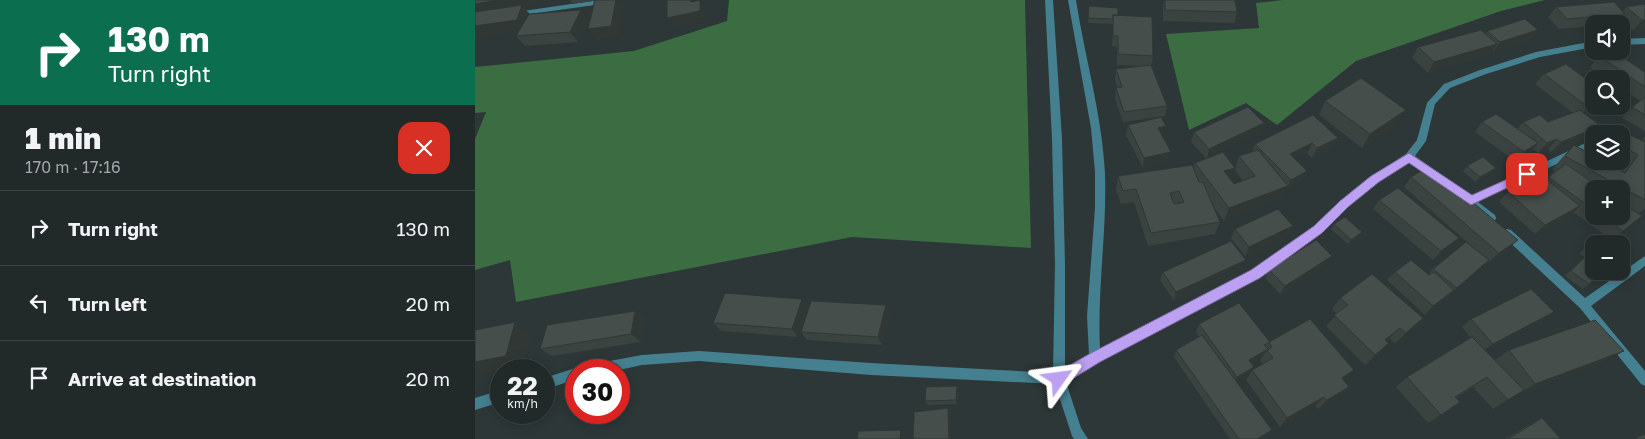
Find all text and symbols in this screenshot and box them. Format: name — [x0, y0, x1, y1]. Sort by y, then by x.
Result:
map controls — [1585, 15, 1630, 280]
button: sound — [1585, 15, 1630, 60]
text: 130 m — [108, 18, 210, 60]
icon: right — [25, 20, 90, 85]
text: Turn right — [108, 60, 211, 87]
button: search — [1585, 70, 1630, 115]
text: 1 min — [25, 120, 101, 156]
button: close — [398, 122, 450, 174]
button: layers — [1585, 125, 1630, 170]
pin — [1506, 153, 1548, 195]
text: 170 m · 17:16 — [25, 157, 121, 177]
icon: arrive — [1513, 160, 1541, 188]
button: + — [1585, 180, 1630, 225]
icon: right — [25, 214, 53, 242]
text: Turn right — [68, 217, 158, 240]
text: 130 m — [396, 217, 450, 240]
button: − — [1585, 235, 1630, 280]
icon: left — [25, 289, 53, 317]
text: Turn left — [68, 292, 147, 315]
text: 20 m — [406, 292, 450, 315]
position arrow — [1032, 352, 1084, 404]
speed limit sign: 30 — [565, 359, 630, 424]
icon: arrive — [25, 364, 53, 392]
text: Arrive at destination — [68, 367, 256, 390]
text: 20 m — [406, 367, 450, 390]
text: 22 — [507, 370, 538, 401]
text: km/h — [507, 396, 538, 411]

